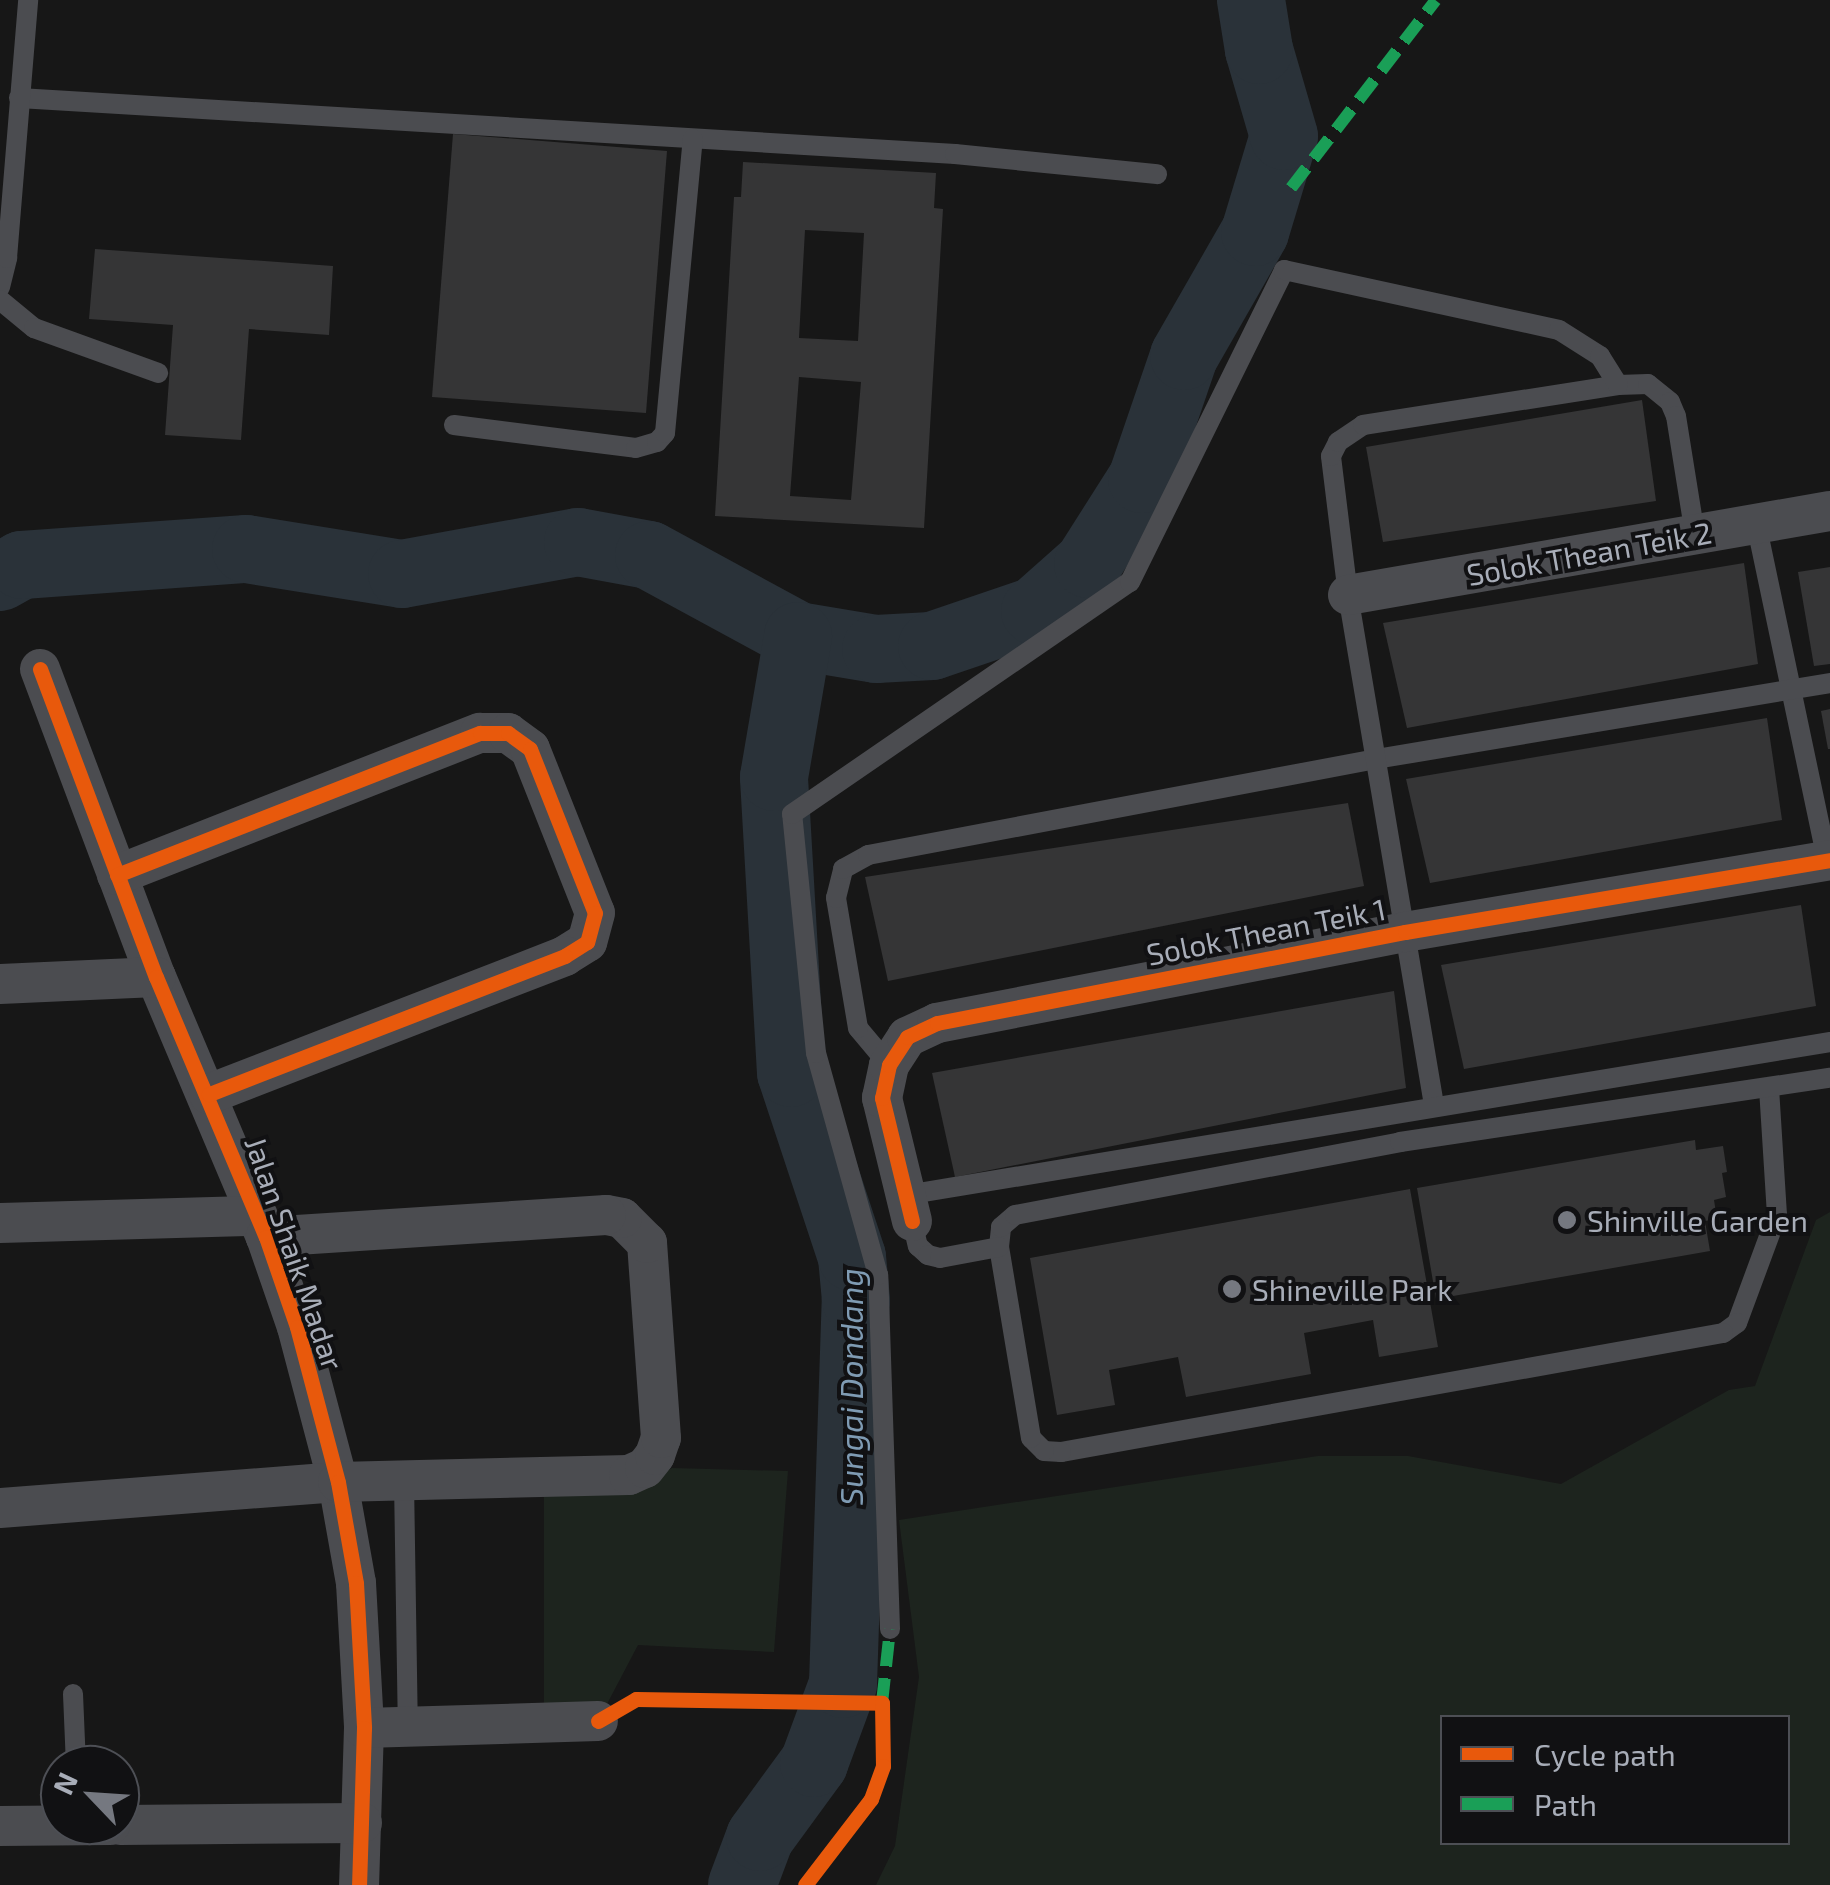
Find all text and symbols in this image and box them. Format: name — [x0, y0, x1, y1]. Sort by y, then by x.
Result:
street label: Solok Thean Teik 2 — [1463, 514, 1715, 592]
street label: Solok Thean Teik 1 — [1142, 890, 1390, 972]
street label: Jalan Shaik Madar — [238, 1131, 352, 1375]
place label: Shinville Garden — [1587, 1202, 1808, 1238]
marker: Shinville Garden — [1556, 1209, 1578, 1231]
water label: Sungai Dondang — [831, 1268, 869, 1506]
place label: Shineville Park — [1252, 1271, 1452, 1307]
marker: Shineville Park — [1221, 1278, 1243, 1300]
legend — [1440, 1715, 1790, 1845]
text: Cycle path — [1534, 1736, 1676, 1772]
north arrow — [40, 1745, 140, 1845]
text: N — [45, 1767, 84, 1800]
text: Path — [1534, 1786, 1597, 1822]

